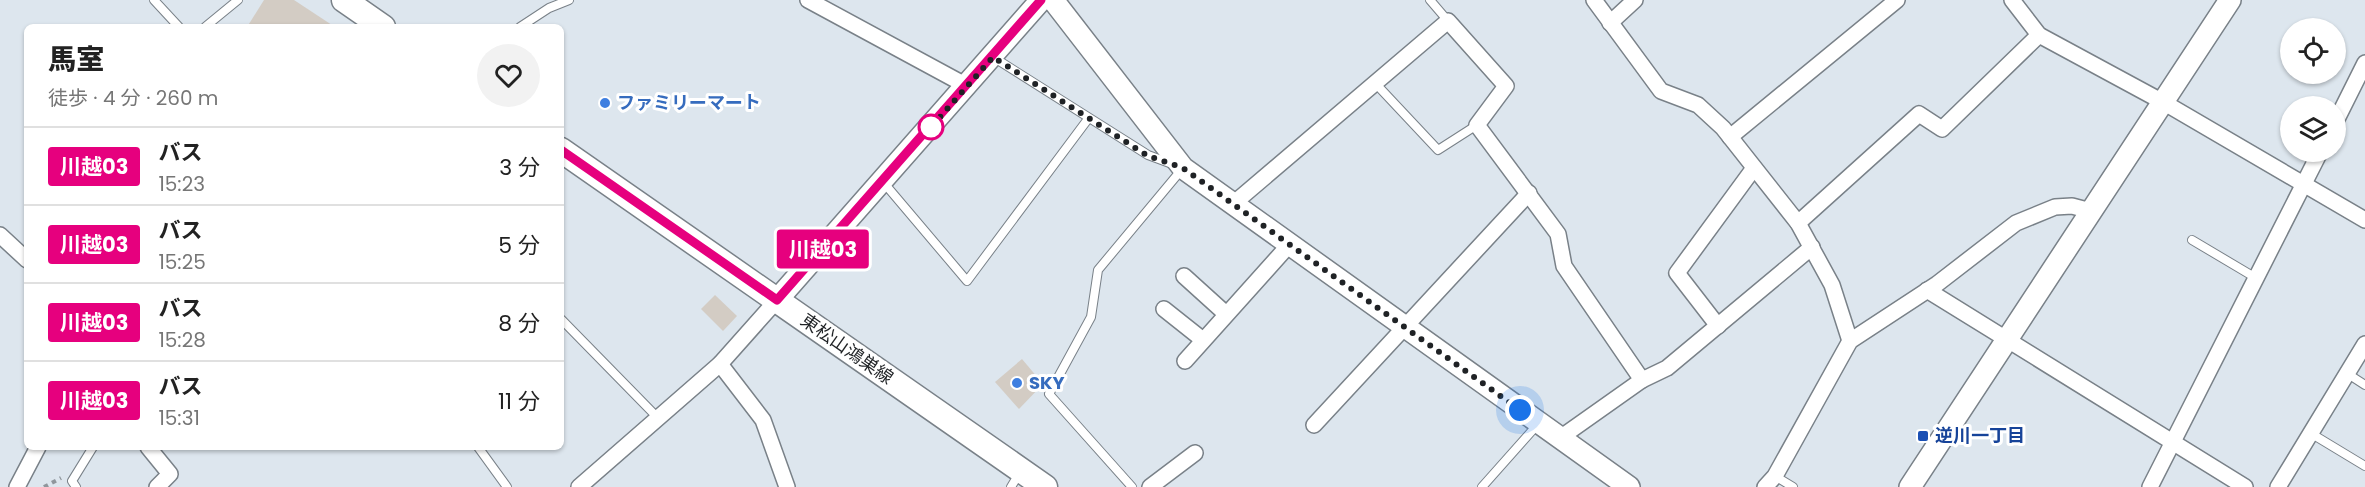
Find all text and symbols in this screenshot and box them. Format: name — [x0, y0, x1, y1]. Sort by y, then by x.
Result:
map controls — [2280, 18, 2346, 162]
button: locate — [2280, 18, 2346, 84]
text: 馬室 — [48, 40, 104, 79]
button: heart — [477, 44, 540, 107]
text: 徒歩 · 4 分 · 260 m — [48, 84, 218, 112]
place label: ファミリーマート — [617, 90, 761, 115]
marker: ファミリーマート — [598, 96, 612, 110]
button: layers — [2280, 96, 2346, 162]
unlabelled marker — [918, 114, 944, 140]
text: バス — [158, 137, 202, 168]
text: 川越03 — [60, 152, 128, 181]
text: 3 分 — [499, 152, 540, 183]
text: 15:23 — [158, 170, 205, 198]
text: バス — [158, 215, 202, 246]
text: 川越03 — [60, 230, 128, 259]
text: 5 分 — [498, 230, 540, 261]
line badge: 川越03 — [781, 230, 865, 268]
text: 川越03 — [789, 235, 857, 264]
text: 15:25 — [158, 248, 206, 276]
text: バス — [158, 293, 202, 324]
street label: 東松山鴻巣線 — [796, 307, 899, 390]
text: 川越03 — [60, 308, 128, 337]
text: 8 分 — [498, 308, 540, 339]
text: 15:28 — [158, 326, 206, 354]
place label: SKY — [1029, 370, 1065, 395]
text: バス — [158, 371, 202, 402]
marker: SKY — [1010, 376, 1024, 390]
text: 川越03 — [60, 386, 128, 415]
text: 11 分 — [498, 386, 540, 417]
your location — [1505, 395, 1535, 425]
text: 15:31 — [158, 404, 200, 432]
place label: 逆川一丁目 — [1935, 423, 2025, 448]
marker: 逆川一丁目 — [1916, 429, 1930, 443]

